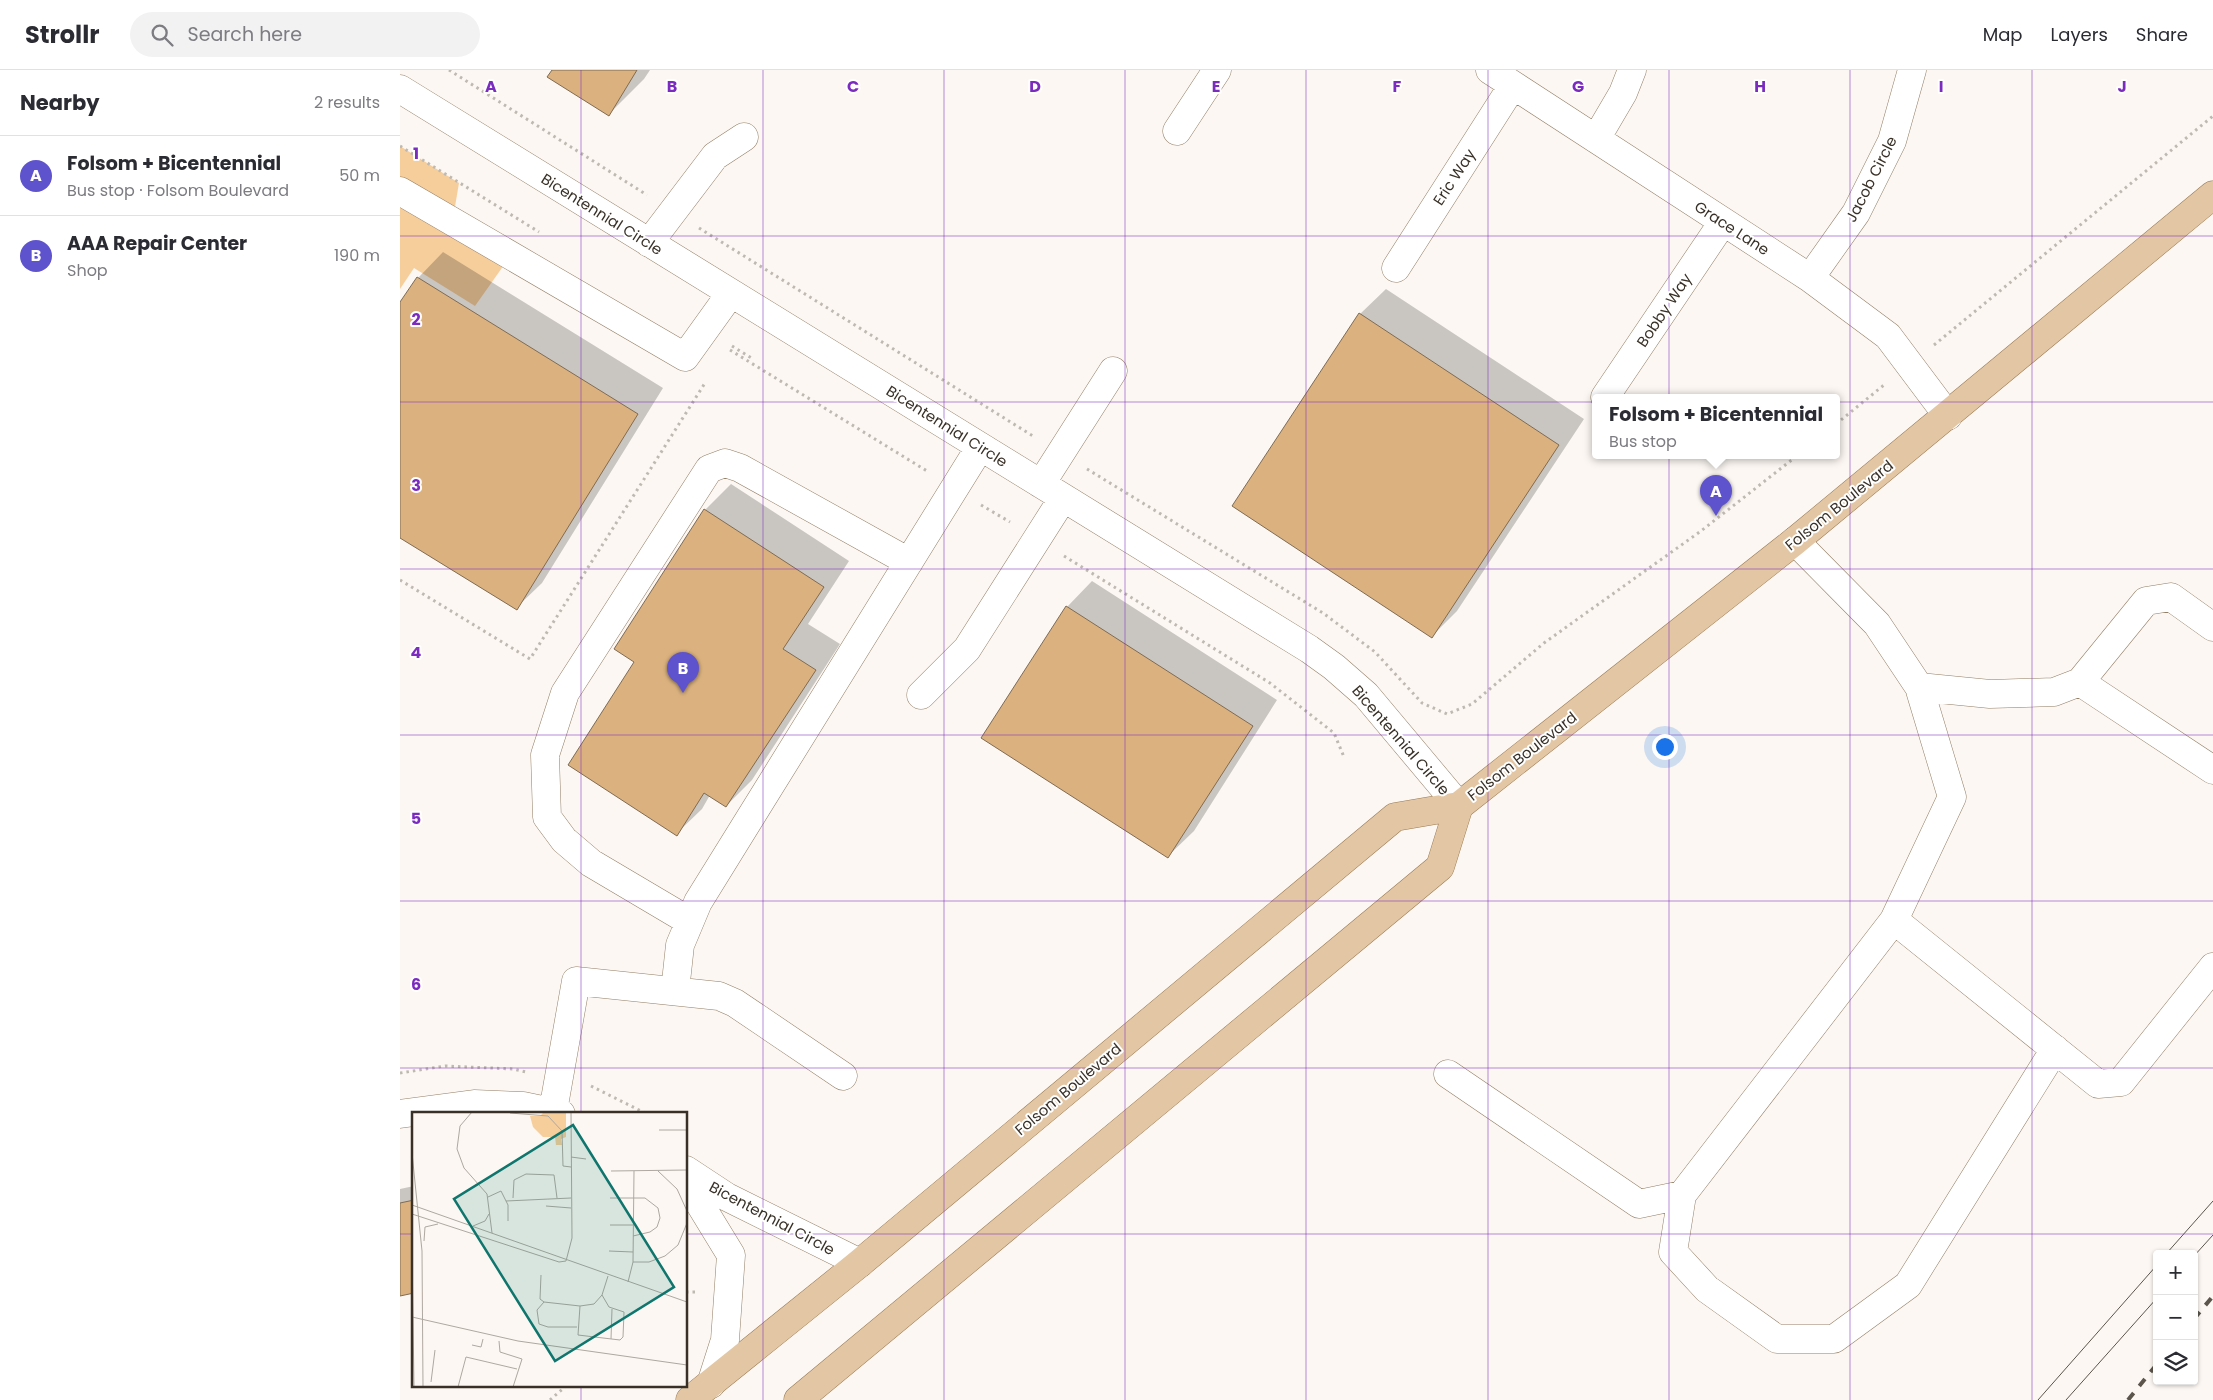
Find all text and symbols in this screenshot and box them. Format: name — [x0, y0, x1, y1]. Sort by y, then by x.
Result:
search box — [130, 12, 480, 57]
text: Strollr — [25, 18, 100, 51]
icon: search — [148, 21, 176, 49]
text: Search here — [188, 21, 302, 48]
text: Map — [1983, 22, 2023, 47]
text: Layers — [2051, 22, 2108, 47]
text: Share — [2136, 22, 2188, 47]
text: A — [485, 75, 497, 98]
text: B — [667, 75, 677, 98]
text: C — [847, 75, 859, 98]
text: D — [1029, 75, 1041, 98]
text: E — [1212, 75, 1220, 98]
text: F — [1393, 75, 1402, 98]
text: G — [1572, 75, 1584, 98]
text: H — [1754, 75, 1766, 98]
text: I — [1939, 75, 1943, 98]
text: J — [2117, 75, 2127, 98]
text: Nearby — [20, 88, 100, 117]
text: 2 results — [314, 91, 380, 114]
street label: Jacob Circle — [1840, 132, 1902, 226]
text: 1 — [413, 142, 419, 165]
street label: Eric Way — [1428, 144, 1480, 209]
text: Folsom + Bicentennial — [67, 150, 281, 177]
text: A — [30, 164, 42, 187]
text: 50 m — [339, 164, 380, 187]
street label: Bicentennial Circle — [537, 168, 667, 260]
text: Bus stop · Folsom Boulevard — [67, 179, 289, 202]
street label: Grace Lane — [1690, 196, 1774, 260]
text: AAA Repair Center — [67, 230, 247, 257]
text: B — [31, 244, 41, 267]
text: 190 m — [334, 244, 380, 267]
text: Shop — [67, 259, 108, 282]
street label: Bobby Way — [1632, 269, 1697, 351]
text: 2 — [411, 308, 421, 331]
street label: Bicentennial Circle — [882, 380, 1012, 472]
popup — [1592, 394, 1840, 459]
text: Folsom + Bicentennial — [1609, 401, 1823, 428]
text: Bus stop — [1609, 430, 1677, 453]
street label: Folsom Boulevard — [1781, 455, 1897, 555]
text: 3 — [411, 474, 421, 497]
pin: A — [1700, 475, 1732, 516]
text: 4 — [411, 641, 422, 664]
pin: B — [667, 652, 699, 693]
street label: Bicentennial Circle — [1347, 681, 1455, 799]
street label: Folsom Boulevard — [1463, 707, 1581, 805]
your location — [1652, 734, 1678, 760]
text: 5 — [411, 807, 421, 830]
text: 6 — [411, 973, 421, 996]
street label: Folsom Boulevard — [1010, 1038, 1126, 1140]
inset map — [412, 1112, 688, 1388]
street label: Bicentennial Circle — [706, 1176, 838, 1260]
map controls — [2153, 1250, 2198, 1385]
button: + — [2153, 1250, 2198, 1295]
button: − — [2153, 1295, 2198, 1340]
button: layers — [2153, 1340, 2198, 1385]

